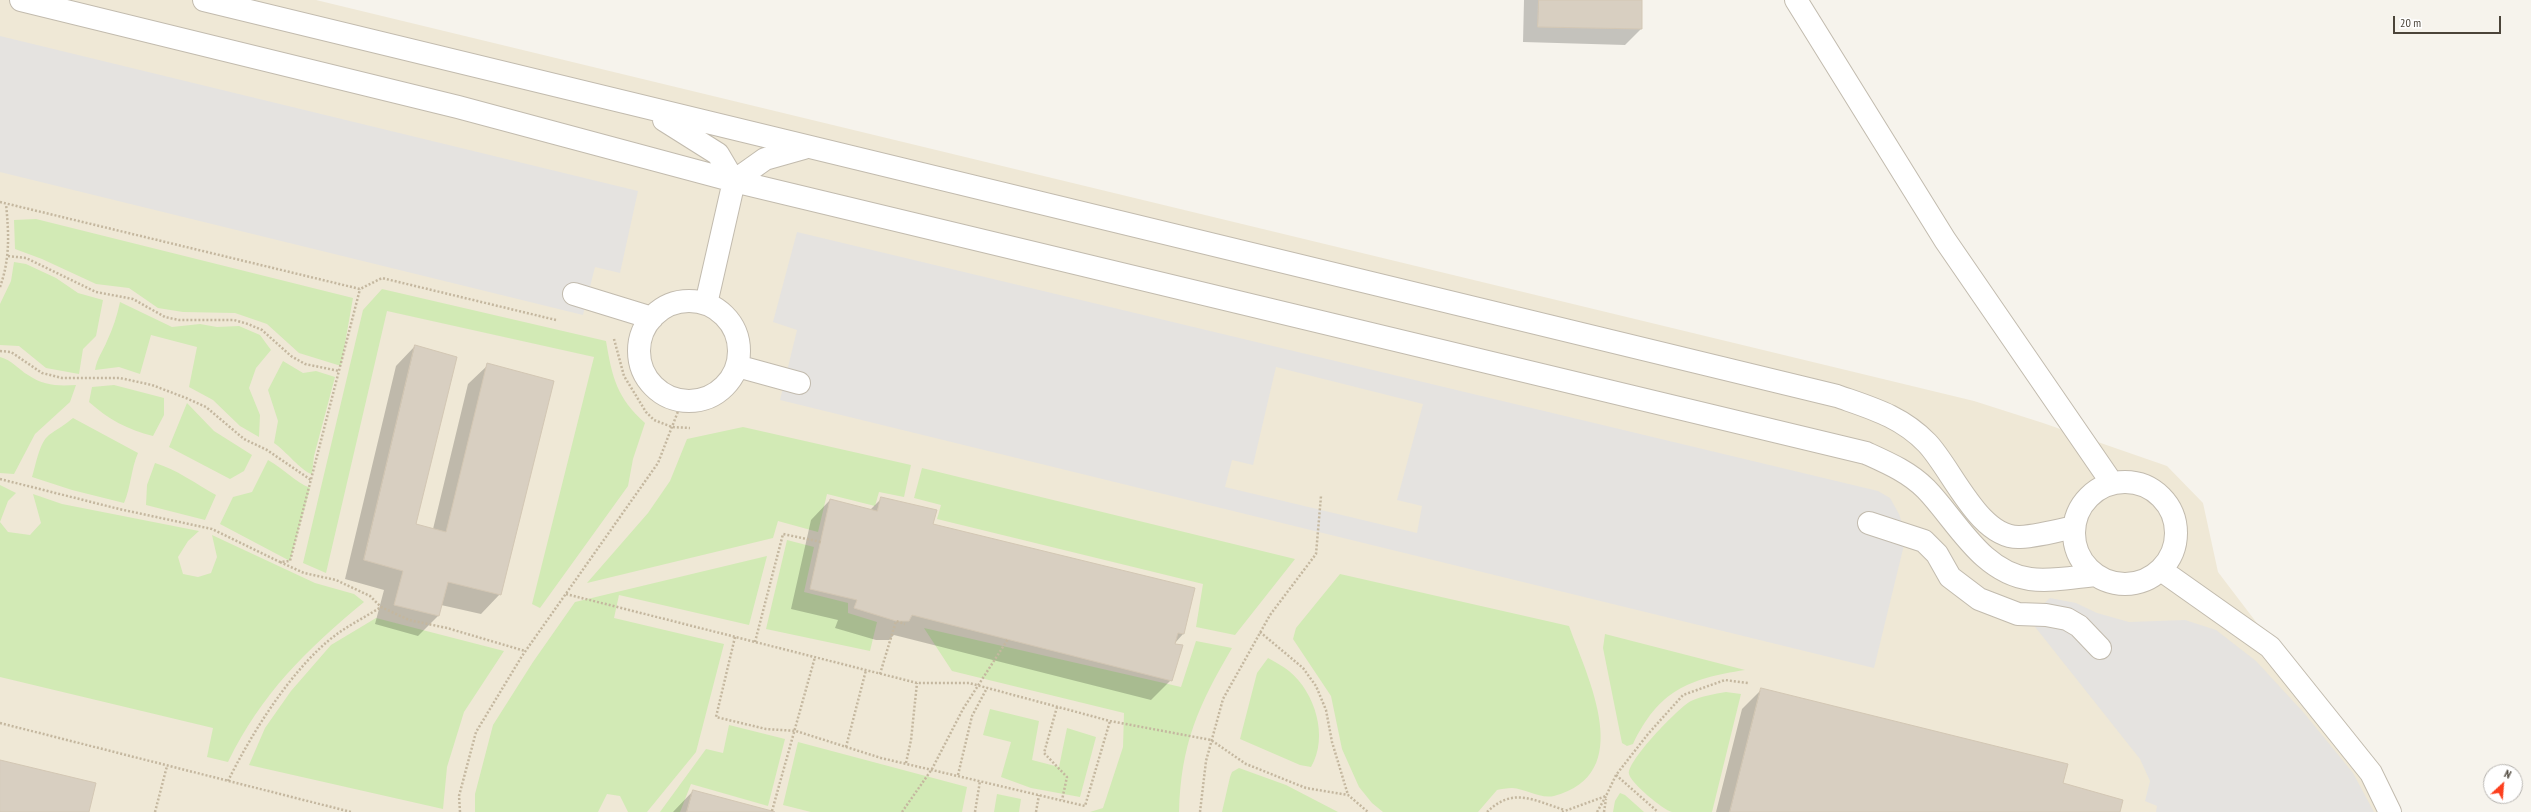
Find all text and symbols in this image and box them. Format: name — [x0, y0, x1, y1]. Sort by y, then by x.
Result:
scale bar — [2395, 8, 2503, 34]
text: 20 m — [2400, 15, 2421, 30]
north arrow — [2483, 764, 2523, 804]
text: N — [2502, 767, 2514, 782]

